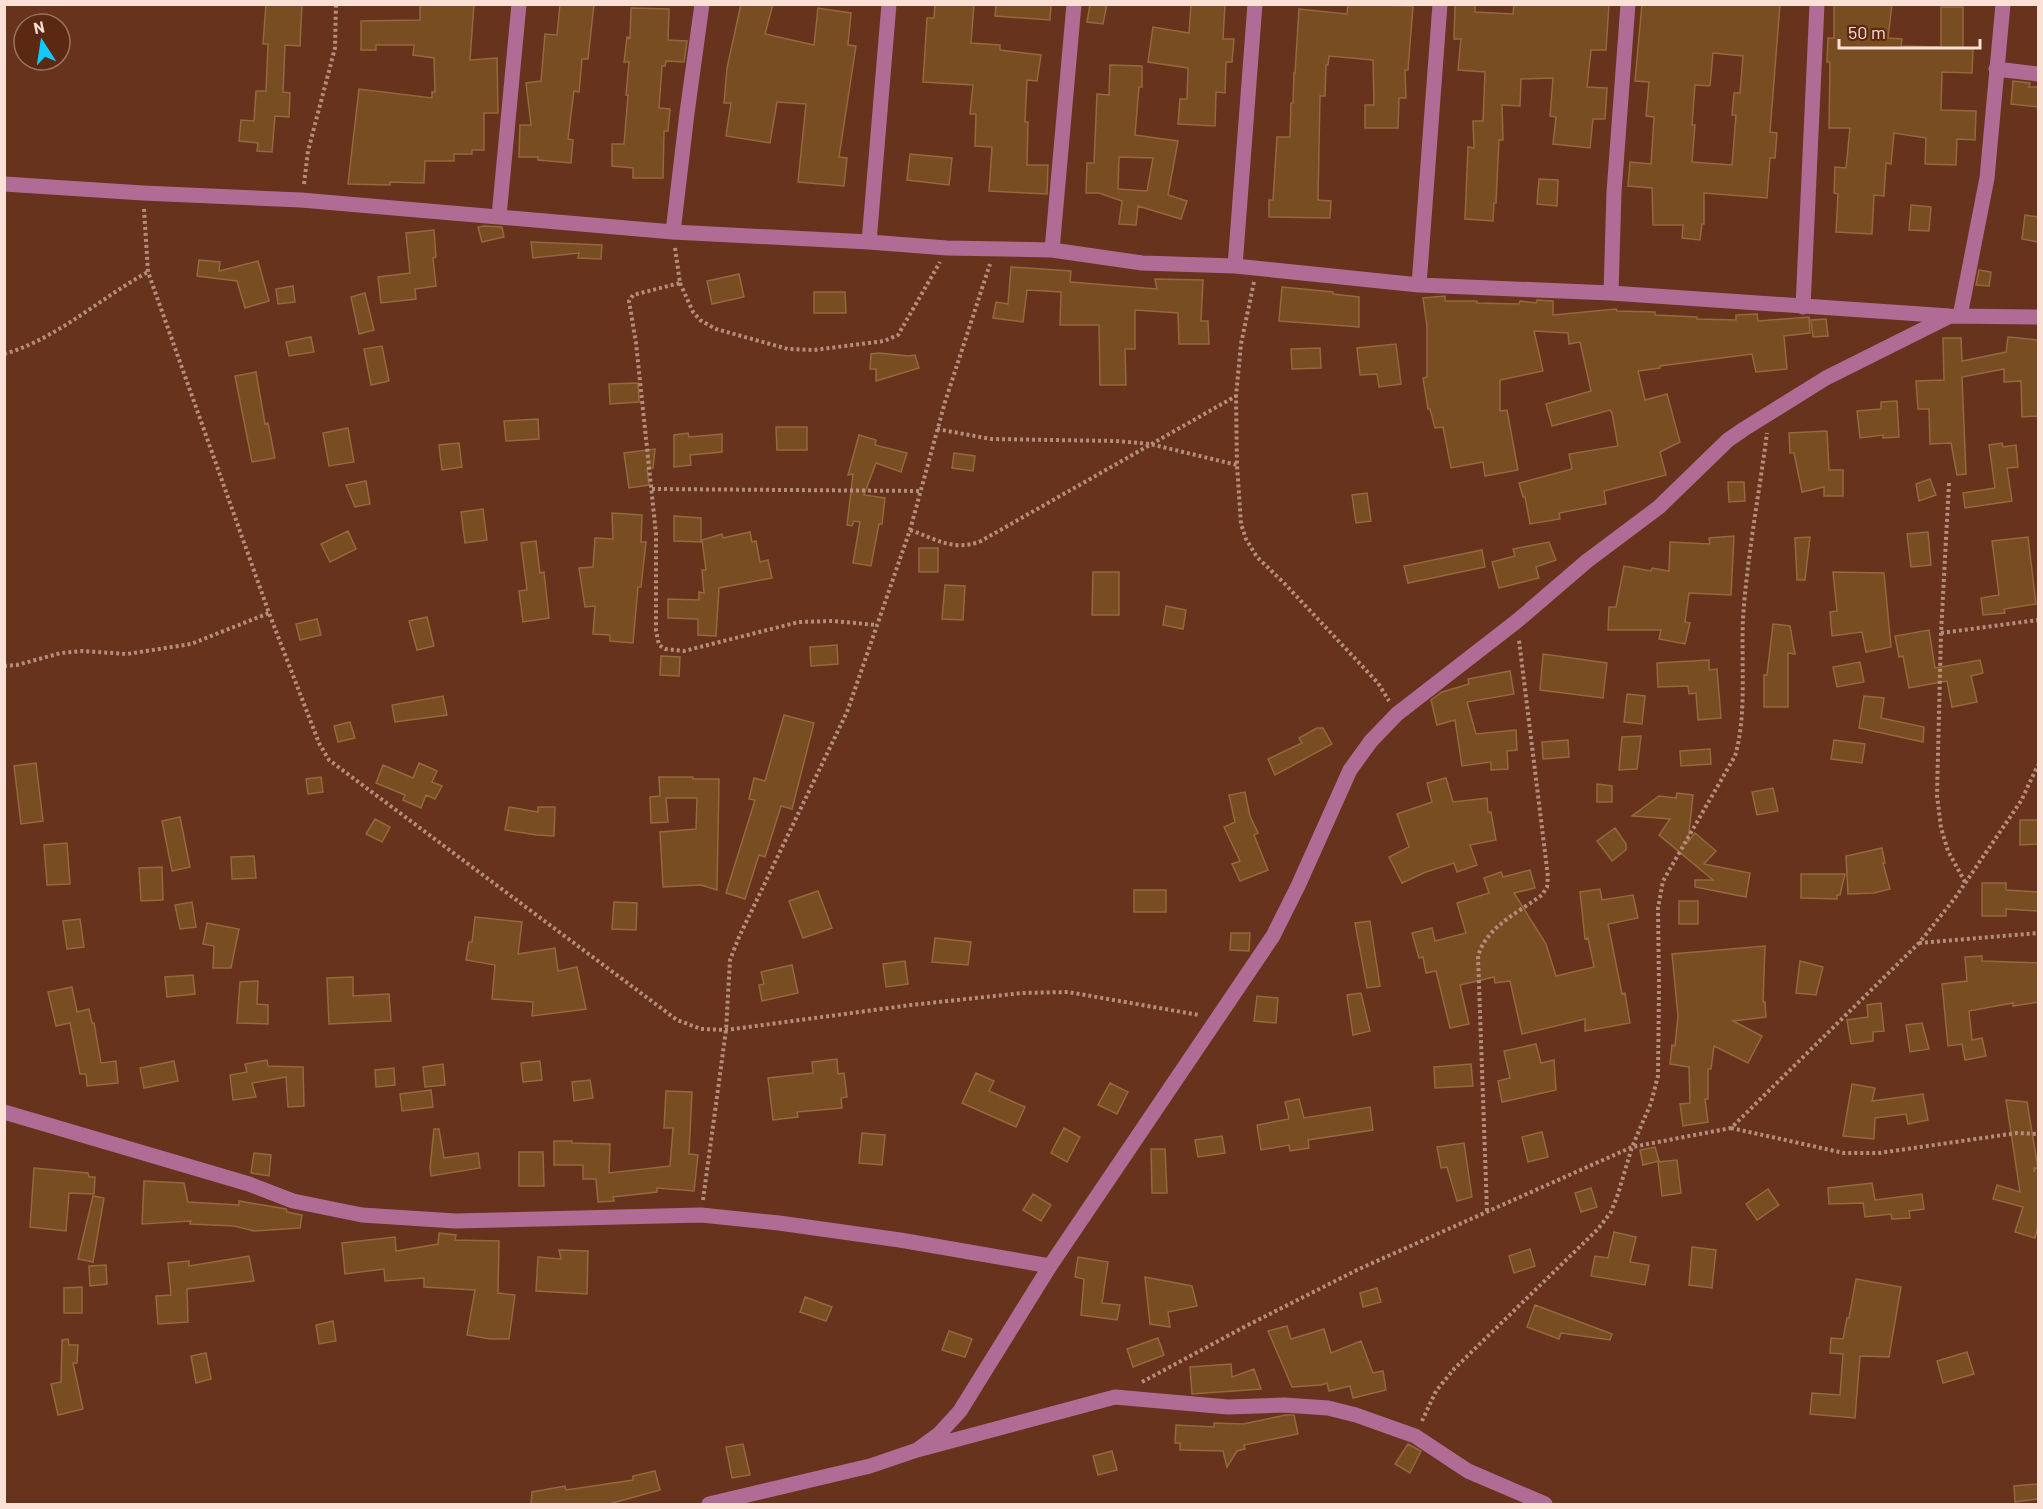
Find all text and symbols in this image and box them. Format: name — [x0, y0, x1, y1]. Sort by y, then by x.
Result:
north arrow — [12, 12, 72, 72]
scale bar — [1839, 12, 1980, 50]
text: N — [32, 16, 46, 37]
text: 50 m — [1848, 21, 1886, 43]

